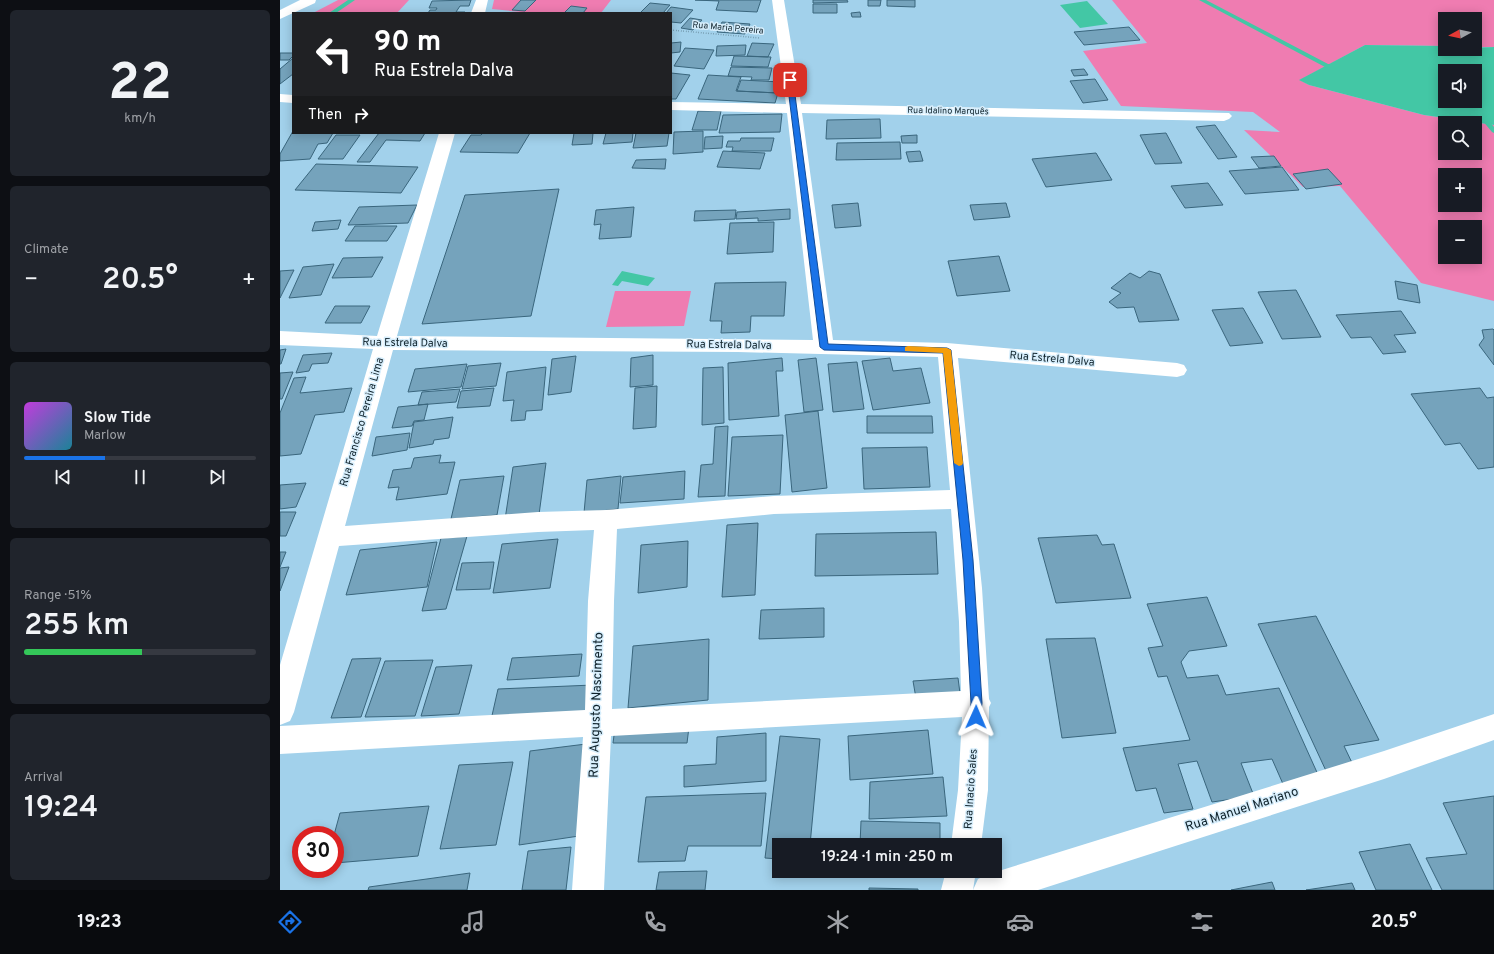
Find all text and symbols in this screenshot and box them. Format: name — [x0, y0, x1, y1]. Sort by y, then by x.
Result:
north arrow — [1438, 12, 1482, 56]
map controls — [1438, 12, 1482, 264]
street label: Rua Maria Pereira — [692, 19, 764, 37]
text: 90 m — [374, 25, 441, 61]
icon: left — [308, 28, 360, 80]
text: 22 — [108, 52, 172, 118]
text: Rua Estrela Dalva — [374, 60, 514, 83]
pin — [773, 63, 807, 97]
button: sound — [1438, 64, 1482, 108]
icon: arrive — [779, 69, 801, 91]
icon: right — [350, 104, 372, 126]
street label: Rua Idalino Marquês — [907, 105, 989, 117]
text: Then — [308, 106, 342, 125]
text: km/h — [124, 111, 156, 127]
button: search — [1438, 116, 1482, 160]
button: + — [1438, 168, 1482, 212]
button: − — [1438, 220, 1482, 264]
text: Climate — [24, 242, 69, 258]
text: 20.5° — [102, 262, 178, 299]
text: − — [24, 267, 38, 294]
text: + — [242, 267, 256, 294]
street label: Rua Estrela Dalva — [362, 335, 448, 351]
street label: Rua Estrela Dalva — [686, 337, 772, 353]
street label: Rua Estrela Dalva — [1009, 348, 1095, 370]
street label: Rua Francisco Pereira Lima — [337, 356, 387, 488]
text: Slow Tide — [84, 409, 151, 428]
text: Marlow — [84, 428, 126, 444]
icon: previous — [52, 466, 74, 488]
icon: pause — [129, 466, 151, 488]
icon: next — [206, 466, 228, 488]
text: Range · 51% — [24, 588, 92, 604]
text: 255 km — [24, 608, 129, 645]
street label: Rua Augusto Nascimento — [586, 632, 608, 778]
position arrow — [955, 696, 997, 738]
street label: Rua Inacio Sales — [961, 748, 981, 830]
text: Arrival — [24, 770, 63, 786]
street label: Rua Manuel Mariano — [1183, 784, 1301, 836]
text: 19:24 — [24, 790, 98, 827]
speed limit sign: 30 — [292, 826, 344, 878]
text: 19:24 · 1 min · 250 m — [821, 848, 953, 867]
icon: directions — [276, 908, 304, 936]
icon: music — [459, 908, 487, 936]
icon: phone — [641, 908, 669, 936]
icon: climate — [824, 908, 852, 936]
icon: car — [1006, 908, 1034, 936]
icon: filters — [1188, 908, 1216, 936]
text: 19:23 — [77, 911, 122, 934]
text: 20.5° — [1371, 911, 1417, 934]

